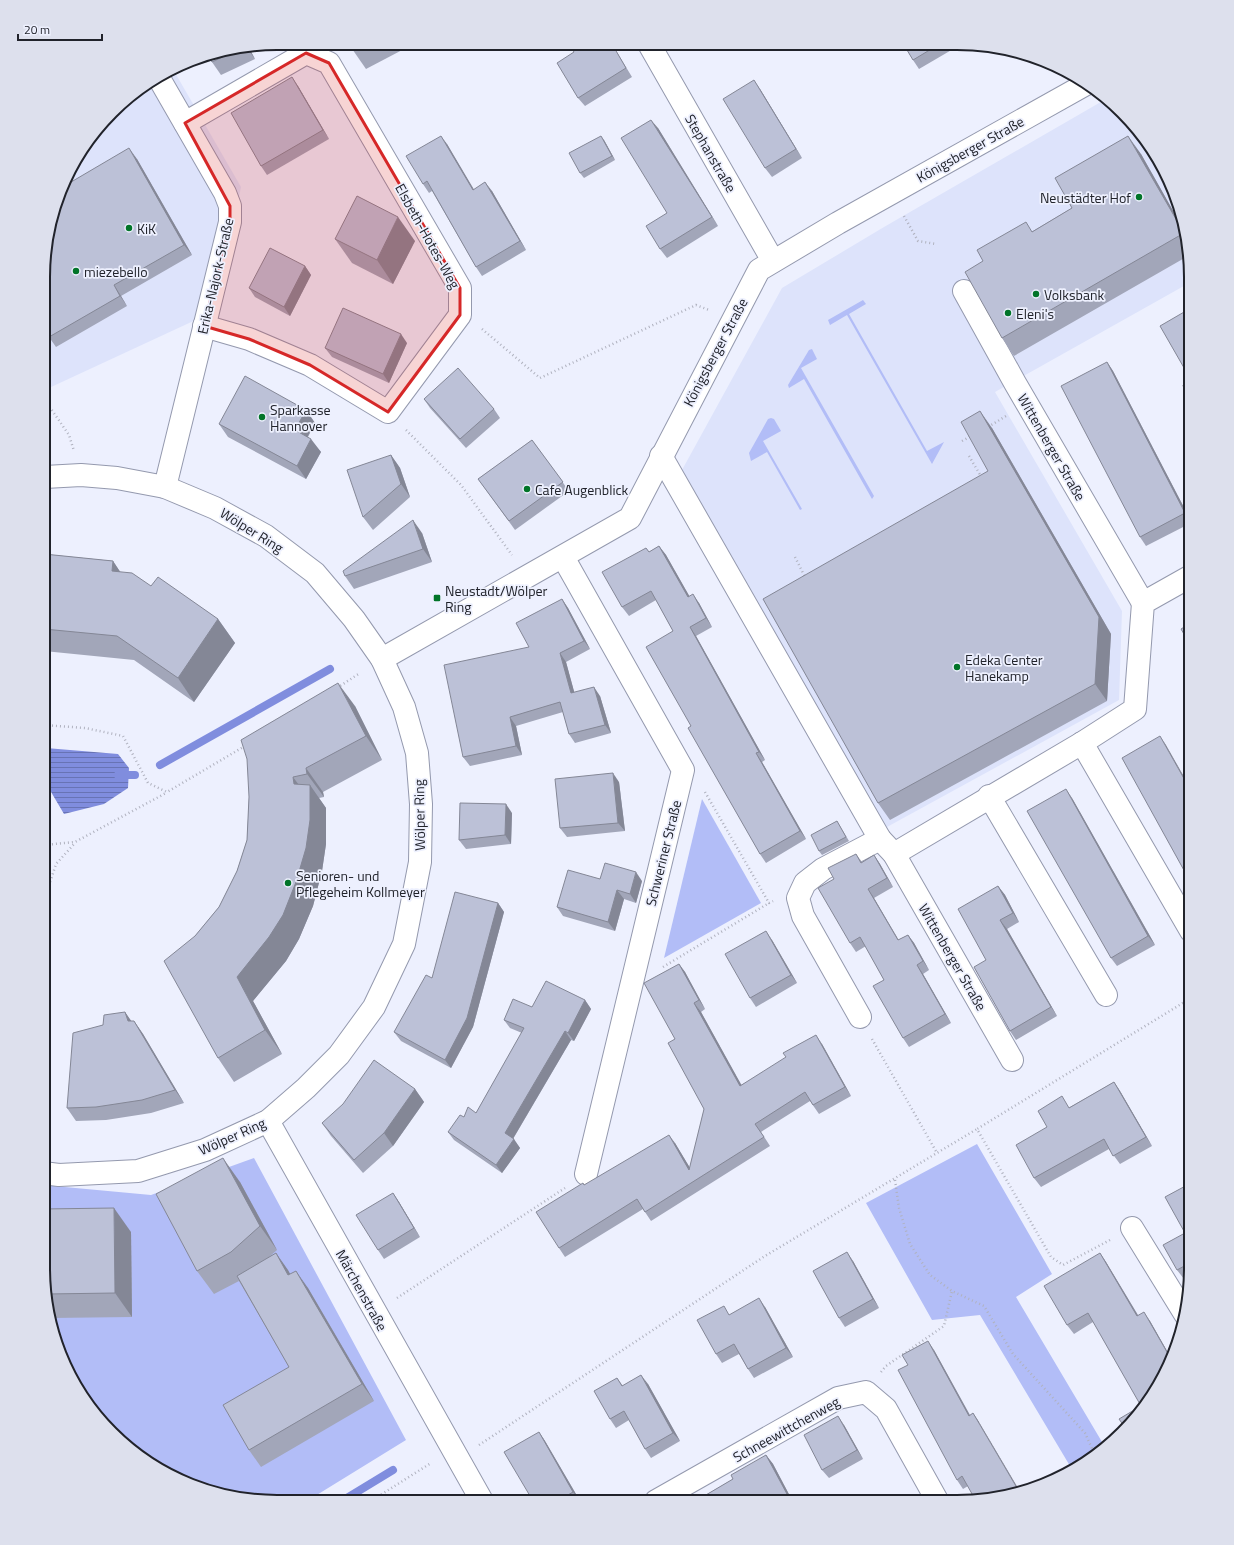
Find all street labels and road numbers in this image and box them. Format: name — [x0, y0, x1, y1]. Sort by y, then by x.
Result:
street label: Stephanstraße — [680, 110, 742, 196]
street label: Königsberger Straße — [912, 111, 1028, 187]
street label: Elsbeth-Hotes-Weg — [390, 179, 466, 293]
street label: Erika-Najork-Straße — [191, 216, 239, 336]
street label: Königsberger Straße — [678, 294, 752, 410]
street label: Wittenberger Straße — [1013, 390, 1091, 504]
street label: Wölper Ring — [216, 502, 288, 558]
street label: Wölper Ring — [408, 779, 430, 851]
street label: Schweriner Straße — [640, 798, 686, 908]
street label: Wittenberger Straße — [914, 900, 992, 1014]
street label: Wölper Ring — [195, 1112, 269, 1160]
street label: Märchenstraße — [331, 1246, 393, 1334]
street label: Schneewittchenweg — [729, 1391, 843, 1467]

